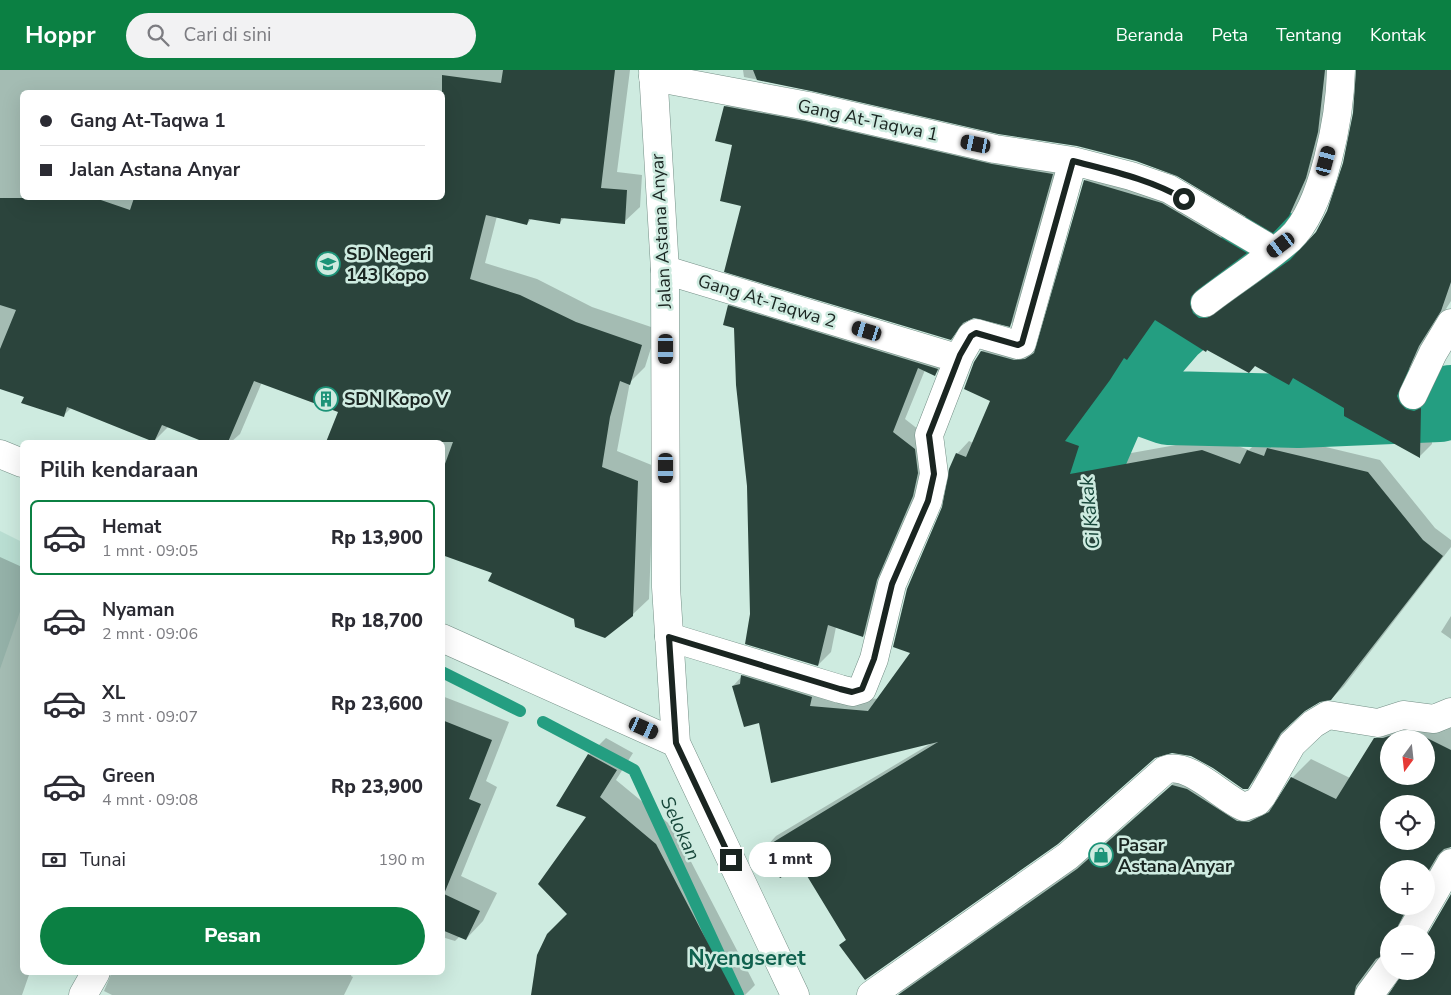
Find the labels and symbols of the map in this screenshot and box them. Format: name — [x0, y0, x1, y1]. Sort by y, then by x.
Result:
street label: Gang At-Taqwa 1 — [795, 93, 941, 147]
car — [959, 134, 992, 154]
car — [1314, 145, 1337, 177]
street label: Jalan Astana Anyar — [645, 152, 677, 310]
route start — [1173, 188, 1195, 210]
car — [1264, 230, 1297, 260]
place label: SD Negeri 143 Kopo — [346, 242, 431, 287]
school or university icon: SD Negeri 143 Kopo — [315, 251, 341, 277]
street label: Gang At-Taqwa 2 — [695, 269, 839, 333]
car — [850, 319, 883, 343]
car — [658, 334, 673, 364]
building icon: SDN Kopo V — [313, 386, 339, 412]
place label: SDN Kopo V — [344, 387, 450, 411]
car — [658, 453, 673, 483]
water label: Ci Kakak — [1073, 475, 1107, 551]
car — [627, 715, 660, 741]
north arrow — [1380, 730, 1435, 785]
water label: Selokan — [654, 792, 706, 865]
place label: Pasar Astana Anyar — [1118, 833, 1232, 878]
callout: 1 mnt — [748, 842, 831, 878]
shop icon: Pasar Astana Anyar — [1088, 842, 1114, 868]
route end — [720, 849, 742, 871]
district label: Nyengseret — [688, 943, 806, 973]

